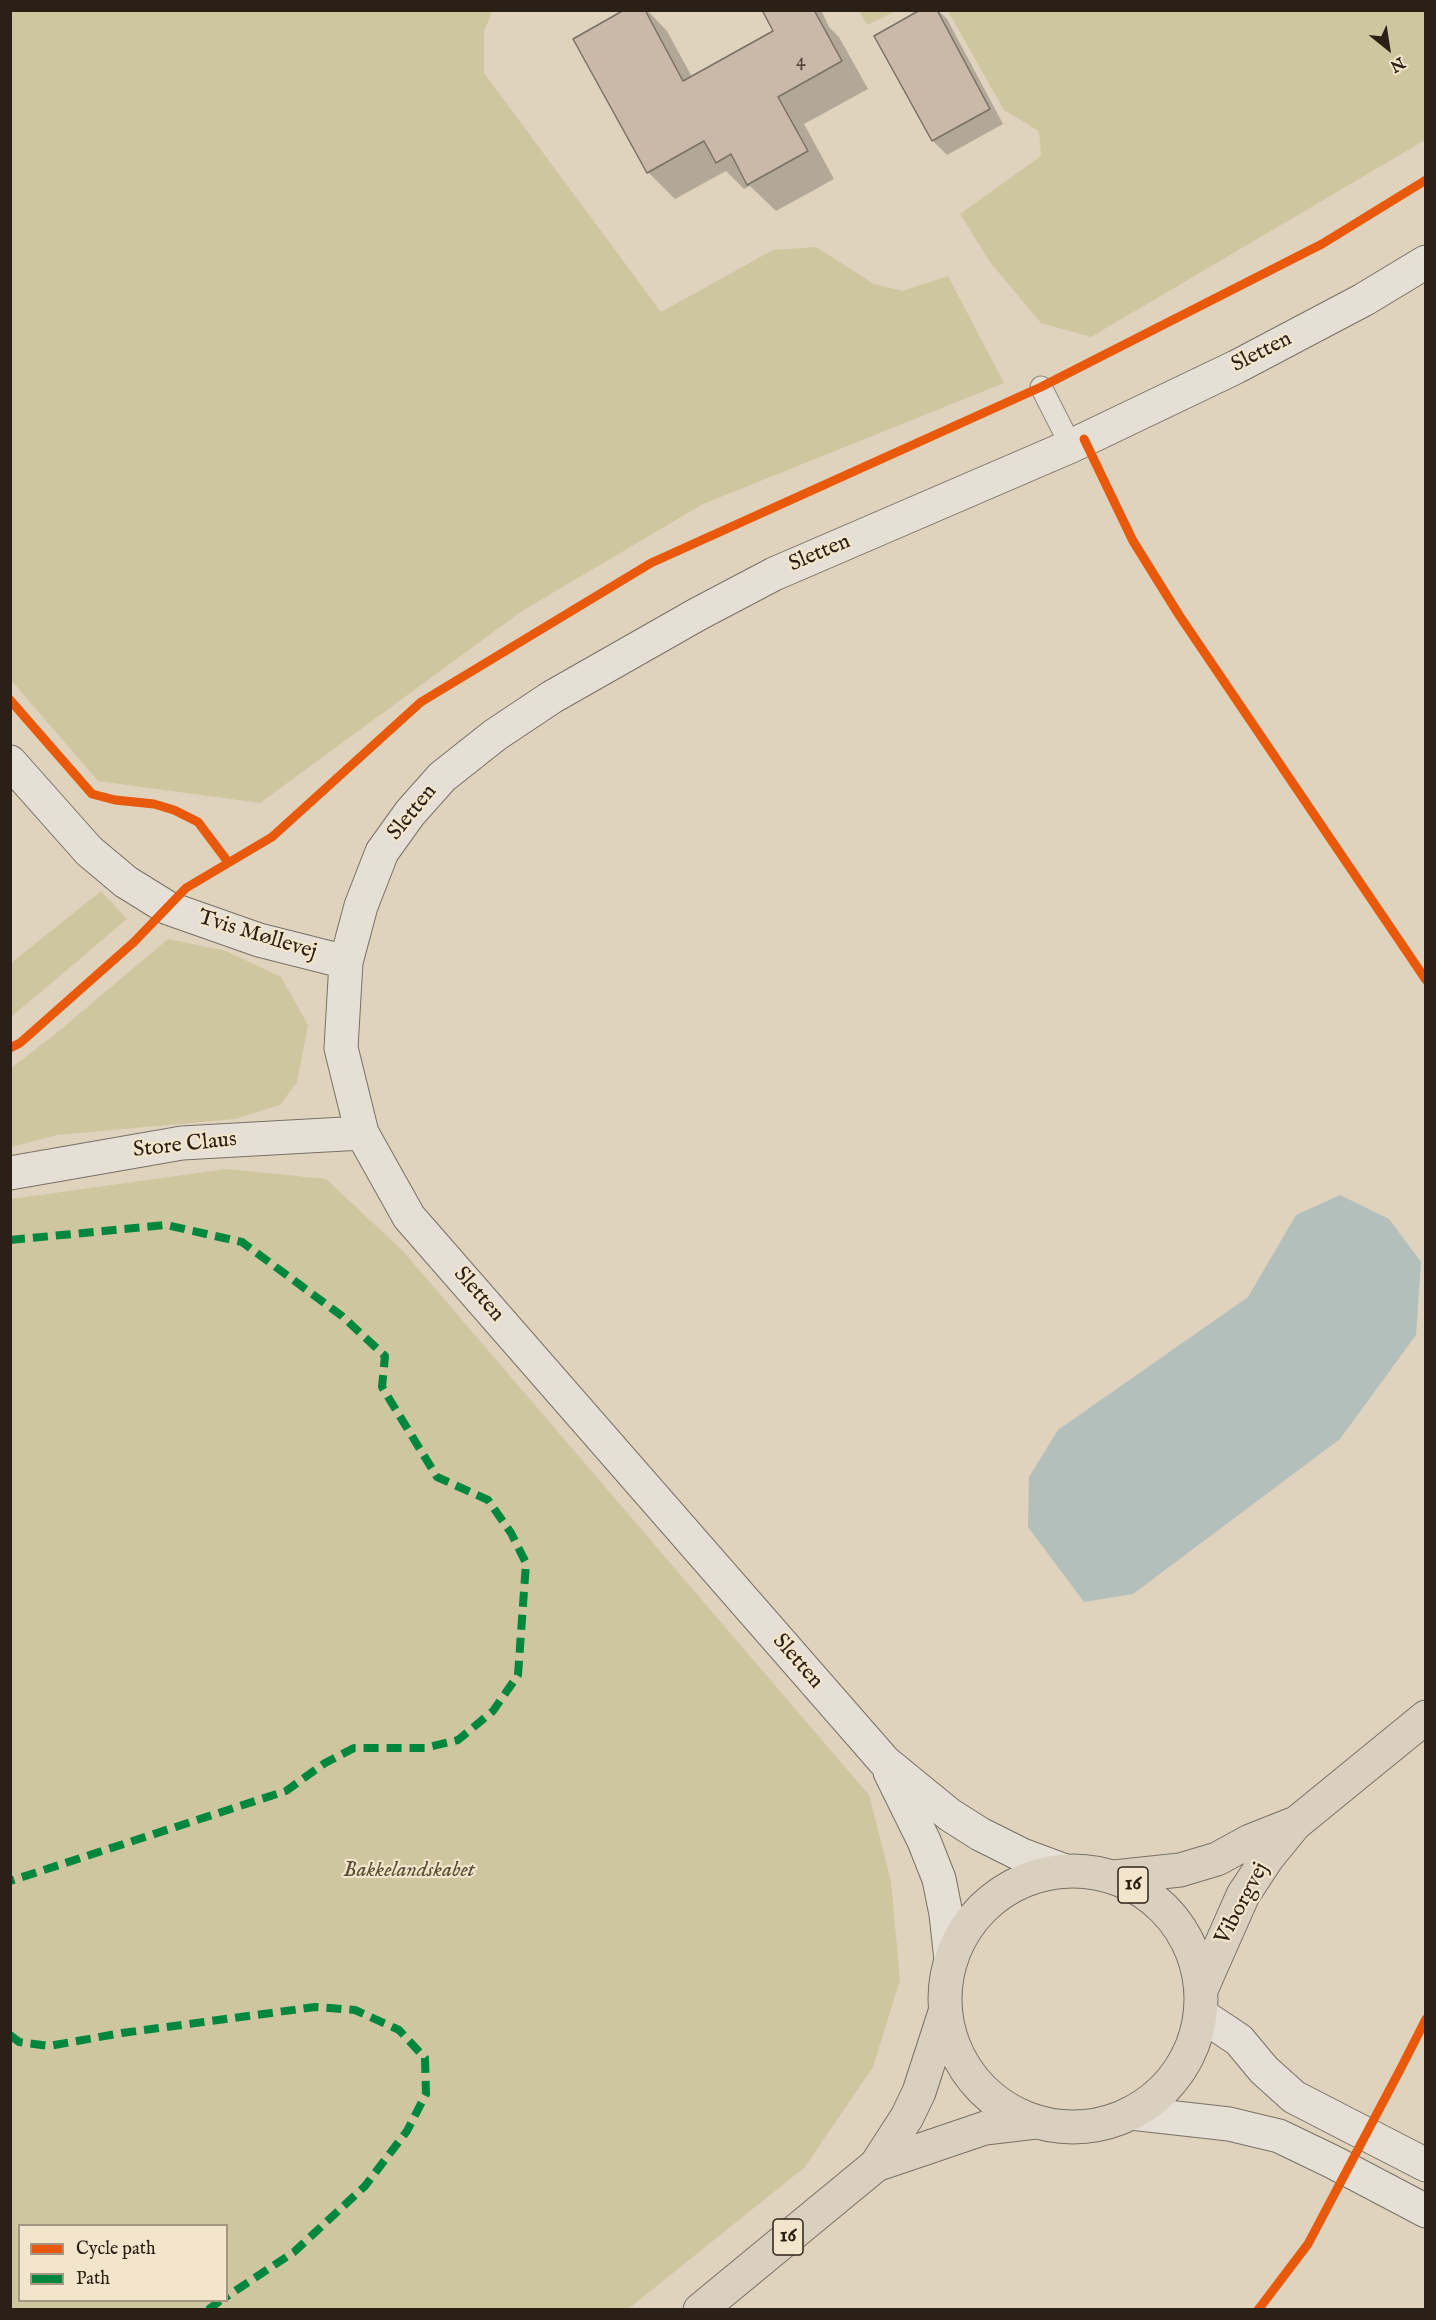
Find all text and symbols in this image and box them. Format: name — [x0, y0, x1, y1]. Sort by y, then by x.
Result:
north arrow — [1358, 18, 1418, 78]
house number: 4 — [796, 50, 806, 74]
text: N — [1386, 51, 1408, 76]
street label: Sletten — [1227, 327, 1297, 379]
street label: Sletten — [785, 529, 855, 579]
street label: Sletten — [383, 780, 443, 846]
street label: Tvis Møllevej — [194, 905, 320, 967]
street label: Store Claus — [132, 1127, 238, 1165]
street label: Sletten — [447, 1262, 509, 1328]
street label: Sletten — [766, 1629, 828, 1695]
park label: Bakkelandskabet — [343, 1858, 475, 1884]
street label: Viborgvej — [1210, 1858, 1276, 1950]
road number: 16 — [1118, 1867, 1148, 1903]
road number: 16 — [773, 2219, 803, 2255]
legend — [18, 2224, 228, 2302]
text: Cycle path — [76, 2238, 156, 2261]
text: Path — [76, 2268, 110, 2291]

